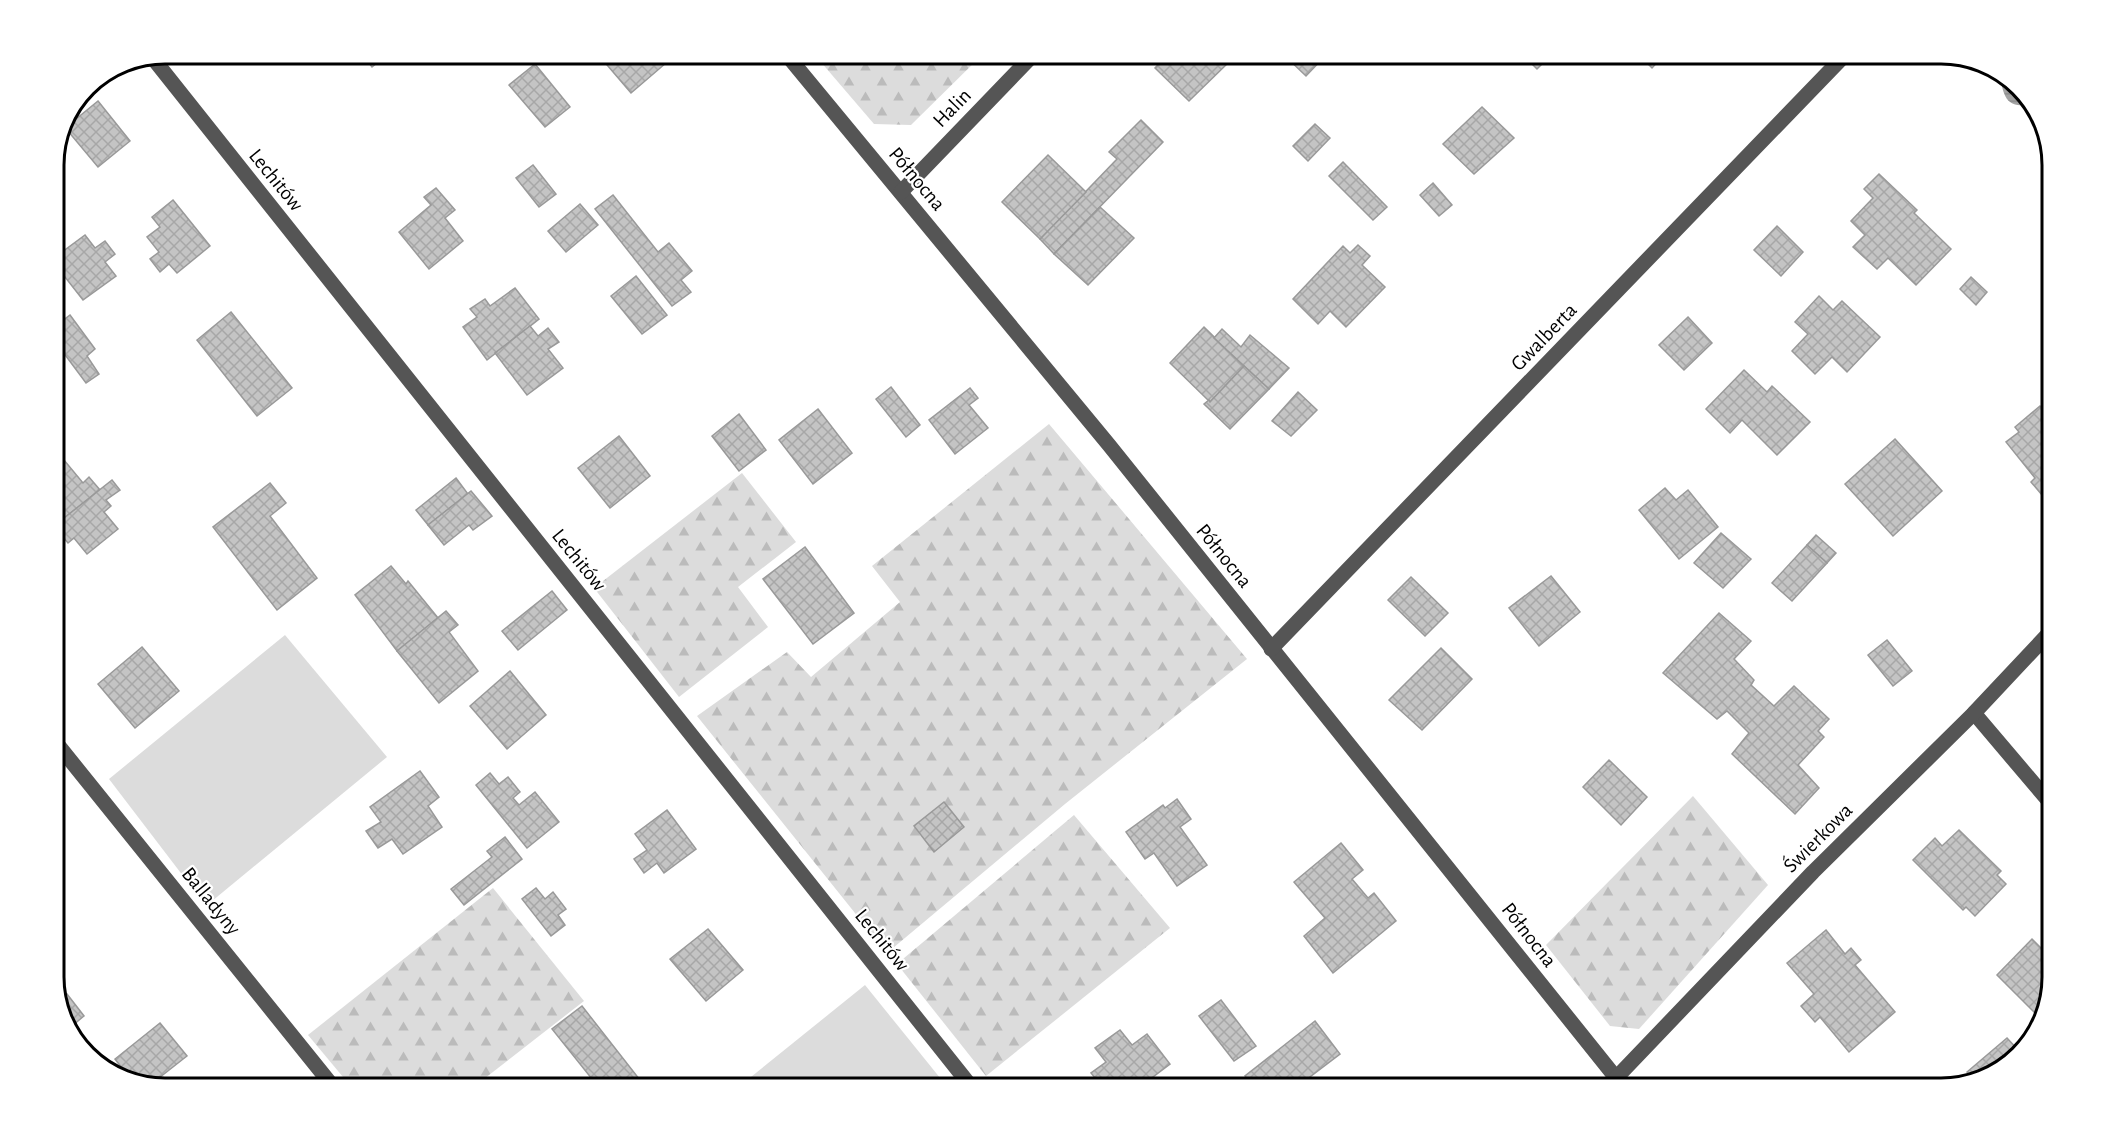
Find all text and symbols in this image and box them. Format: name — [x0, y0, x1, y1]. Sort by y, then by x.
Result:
street label: Halin — [929, 85, 975, 131]
street label: Północna — [885, 143, 949, 215]
street label: Lechitów — [245, 145, 307, 215]
street label: Gwalberta — [1507, 299, 1581, 375]
street label: Północna — [1192, 520, 1256, 592]
street label: Lechitów — [548, 525, 610, 595]
street label: Świerkowa — [1777, 797, 1857, 877]
street label: Balladyny — [178, 863, 244, 939]
street label: Północna — [1498, 899, 1561, 971]
street label: Lechitów — [851, 905, 913, 975]

